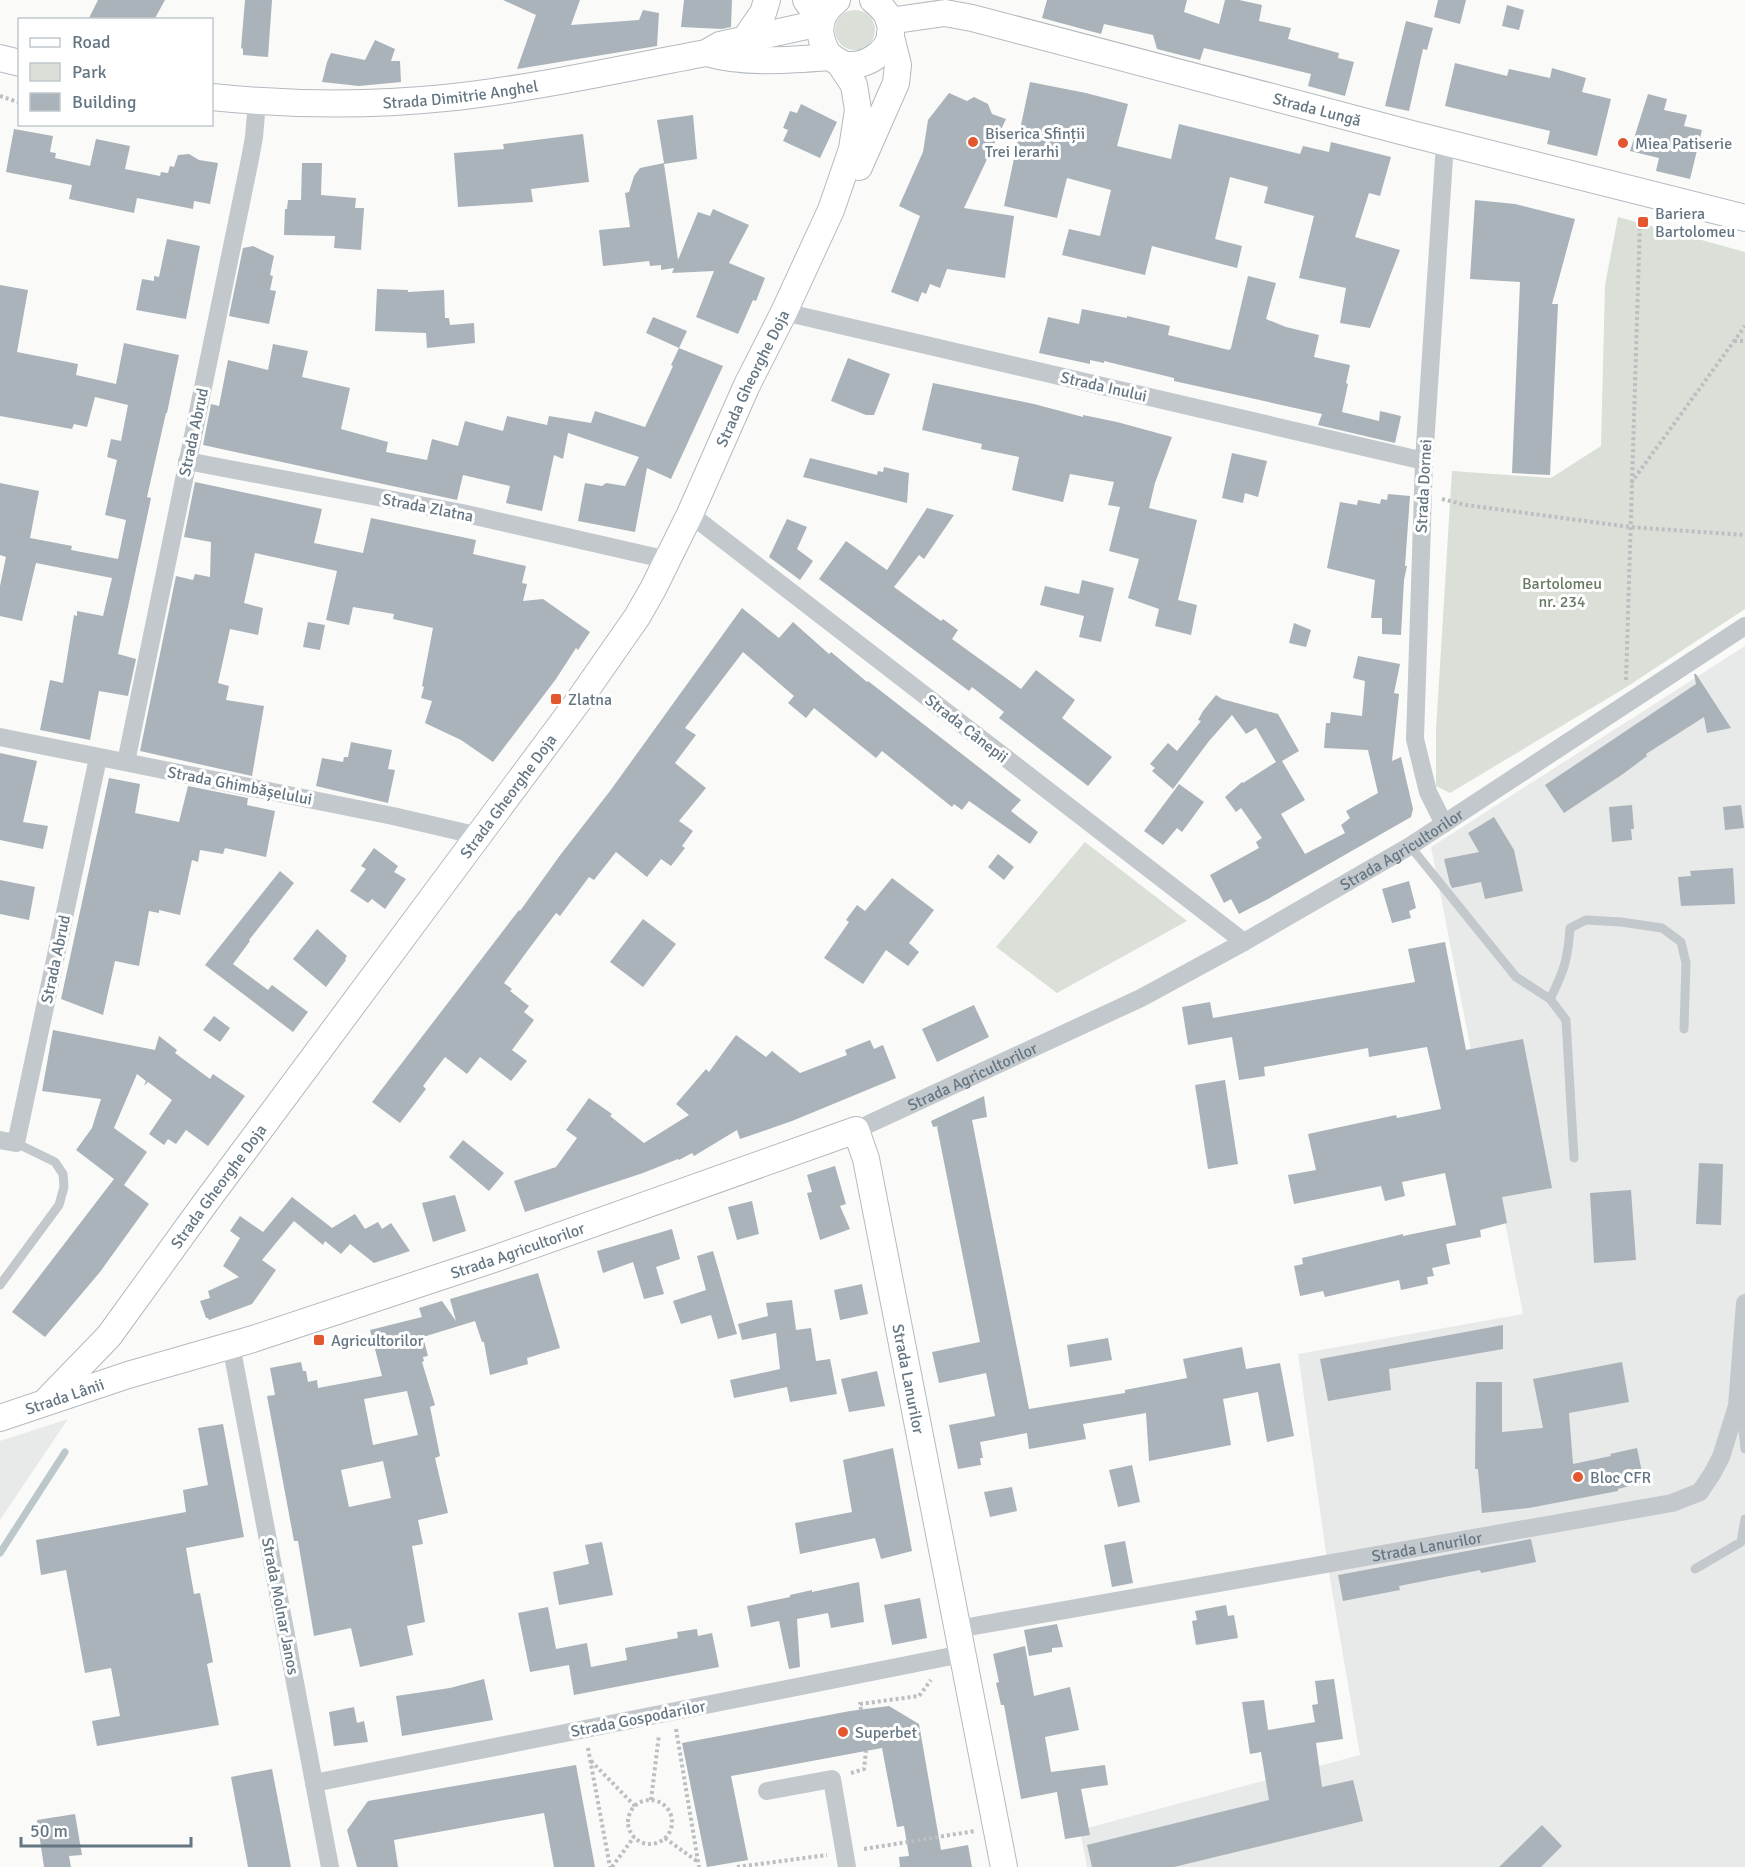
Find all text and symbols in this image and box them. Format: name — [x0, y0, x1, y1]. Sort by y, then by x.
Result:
legend — [18, 18, 213, 126]
text: Road — [72, 31, 111, 53]
text: Park — [72, 61, 107, 83]
street label: Strada Dimitrie Anghel — [382, 76, 540, 114]
street label: Strada Lungă — [1271, 89, 1363, 131]
text: Building — [72, 91, 136, 113]
place label: Biserica Sfinții Trei Ierarhi — [985, 124, 1085, 162]
place label: Miea Patiserie — [1635, 134, 1732, 154]
marker: Biserica Sfinții Trei Ierarhi — [966, 135, 980, 149]
marker: Miea Patiserie — [1616, 136, 1630, 150]
place label: Bariera Bartolomeu — [1655, 204, 1735, 242]
marker: Bariera Bartolomeu — [1636, 215, 1650, 229]
street label: Strada Gheorghe Doja — [712, 307, 794, 450]
street label: Strada Inului — [1059, 367, 1149, 407]
street label: Strada Abrud — [175, 386, 213, 478]
street label: Strada Dornei — [1412, 439, 1436, 534]
street label: Strada Zlatna — [380, 489, 475, 527]
park label: Bartolomeu nr. 234 — [1522, 574, 1602, 612]
place label: Zlatna — [568, 690, 612, 710]
street label: Strada Cânepii — [921, 690, 1012, 767]
marker: Zlatna — [549, 692, 563, 706]
street label: Strada Gheorghe Doja — [456, 731, 561, 863]
street label: Strada Ghimbășelului — [166, 762, 314, 810]
street label: Strada Agricultorilor — [1337, 805, 1467, 895]
street label: Strada Abrud — [37, 913, 75, 1005]
street label: Strada Agricultorilor — [904, 1038, 1041, 1116]
street label: Strada Gheorghe Doja — [167, 1121, 271, 1253]
street label: Strada Agricultorilor — [448, 1218, 588, 1284]
street label: Strada Lanurilor — [887, 1322, 928, 1436]
place label: Agricultorilor — [331, 1331, 423, 1351]
marker: Agricultorilor — [312, 1333, 326, 1347]
street label: Strada Lânii — [23, 1375, 107, 1420]
place label: Bloc CFR — [1590, 1468, 1652, 1488]
marker: Bloc CFR — [1571, 1470, 1585, 1484]
street label: Strada Lanurilor — [1370, 1528, 1484, 1567]
street label: Strada Molnar Janos — [257, 1536, 303, 1677]
street label: Strada Gospodarilor — [569, 1696, 707, 1742]
place label: Superbet — [855, 1723, 917, 1743]
marker: Superbet — [836, 1725, 850, 1739]
scale bar — [21, 1810, 190, 1848]
text: 50 m — [30, 1820, 68, 1842]

